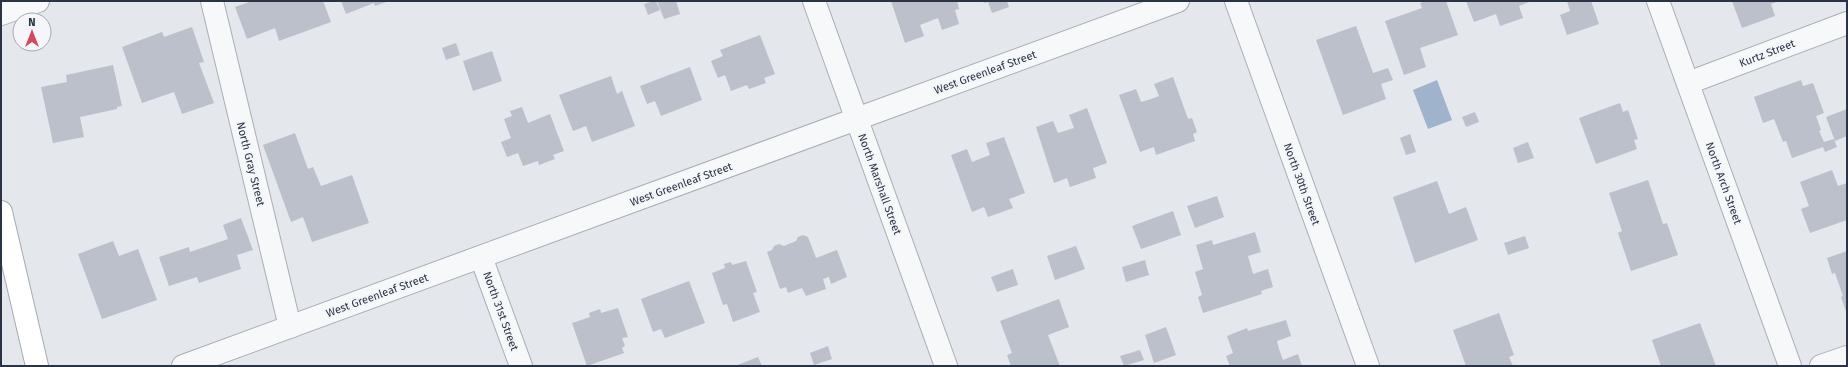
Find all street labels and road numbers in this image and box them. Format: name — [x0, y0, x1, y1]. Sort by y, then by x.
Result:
street label: Kurtz Street — [1738, 37, 1797, 70]
street label: West Greenleaf Street — [932, 48, 1038, 97]
street label: North Gray Street — [234, 121, 267, 208]
street label: North Marshall Street — [855, 132, 904, 237]
street label: North Arch Street — [1703, 140, 1744, 226]
street label: North 30th Street — [1281, 141, 1322, 227]
street label: West Greenleaf Street — [628, 160, 734, 209]
street label: North 31st Street — [480, 270, 521, 353]
street label: West Greenleaf Street — [324, 271, 430, 320]

